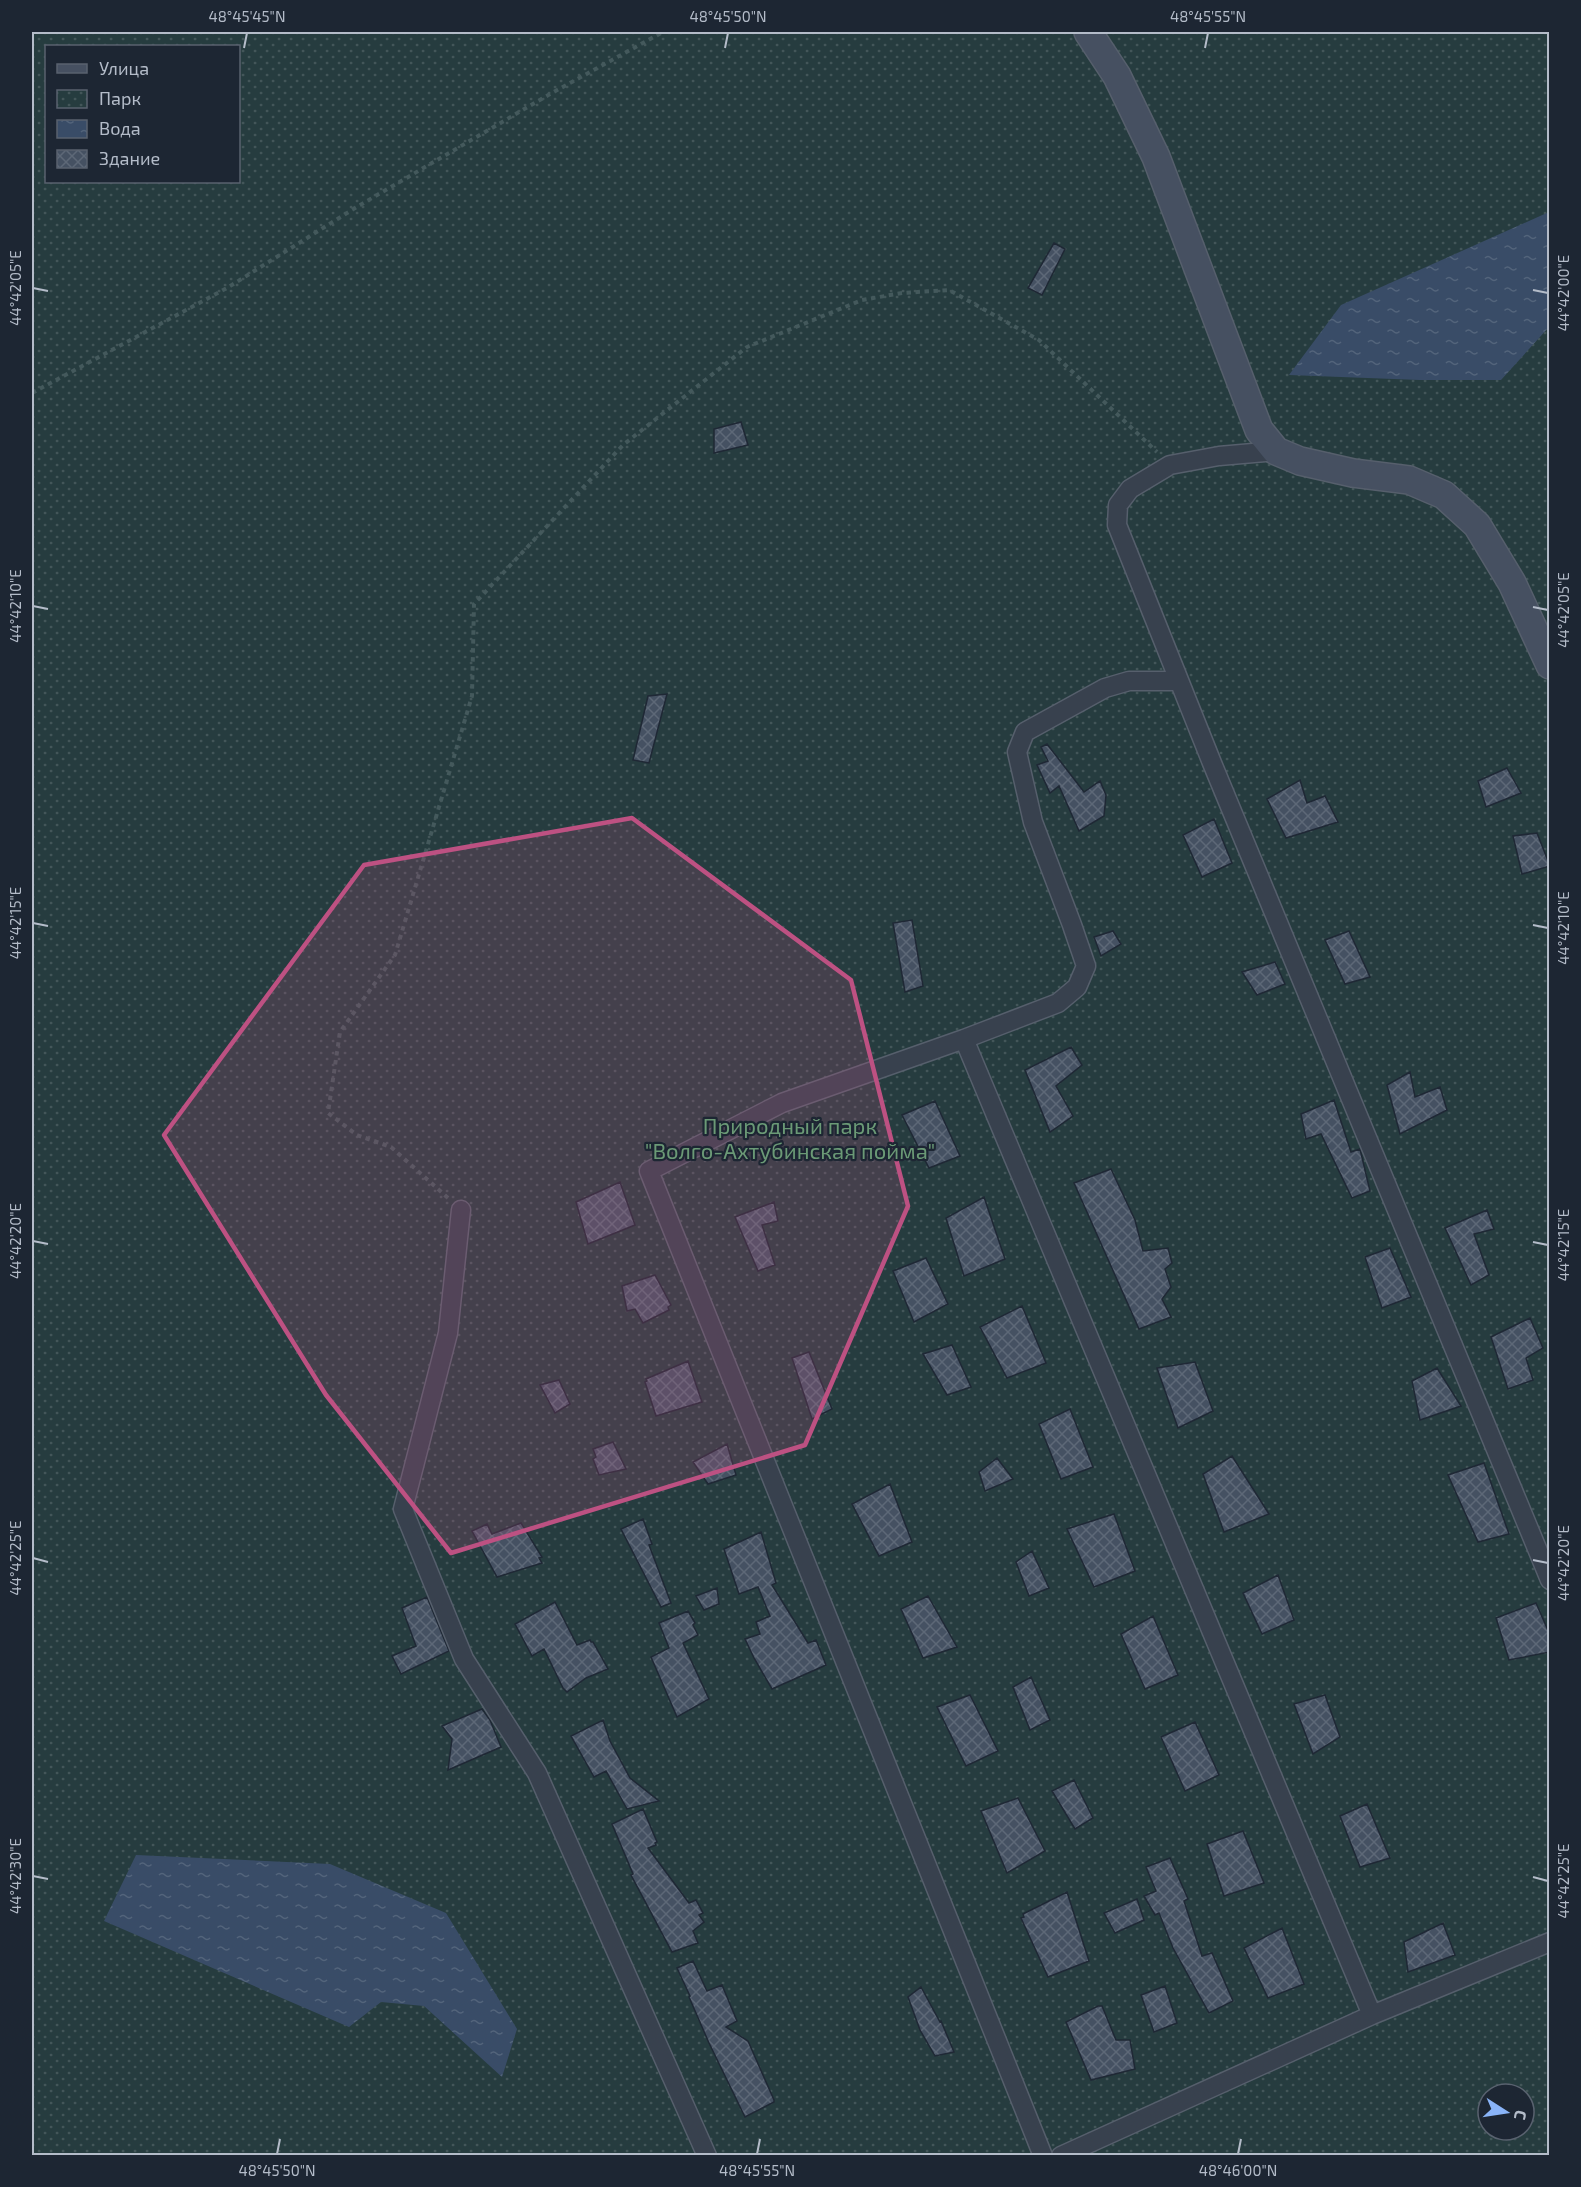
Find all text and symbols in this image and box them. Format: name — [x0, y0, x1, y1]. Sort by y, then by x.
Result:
text: 48°45'45"N — [208, 7, 286, 25]
text: 48°45'50"N — [689, 7, 767, 25]
text: 48°45'55"N — [1170, 7, 1246, 25]
legend — [45, 45, 240, 183]
text: Улица — [99, 57, 149, 79]
text: Парк — [99, 87, 141, 109]
text: Вода — [99, 117, 141, 139]
text: Здание — [99, 147, 160, 169]
text: 44°42'05"E — [6, 250, 24, 326]
text: 44°42'00"E — [1554, 255, 1572, 331]
text: 44°42'10"E — [6, 569, 24, 643]
text: 44°42'05"E — [1554, 572, 1572, 648]
text: 44°42'15"E — [6, 887, 24, 959]
text: 44°42'10"E — [1554, 891, 1572, 965]
park label: Природный парк "Волго-Ахтубинская пойма" — [645, 1112, 935, 1164]
text: 44°42'20"E — [6, 1203, 24, 1279]
text: 44°42'15"E — [1554, 1209, 1572, 1281]
text: 44°42'25"E — [6, 1521, 24, 1595]
text: 44°42'20"E — [1554, 1525, 1572, 1601]
text: 44°42'30"E — [6, 1838, 24, 1914]
text: 44°42'25"E — [1554, 1844, 1572, 1918]
north arrow — [1476, 2082, 1536, 2142]
text: С — [1511, 2109, 1531, 2122]
text: 48°45'50"N — [238, 2161, 316, 2179]
text: 48°45'55"N — [719, 2161, 795, 2179]
text: 48°46'00"N — [1199, 2161, 1277, 2179]

